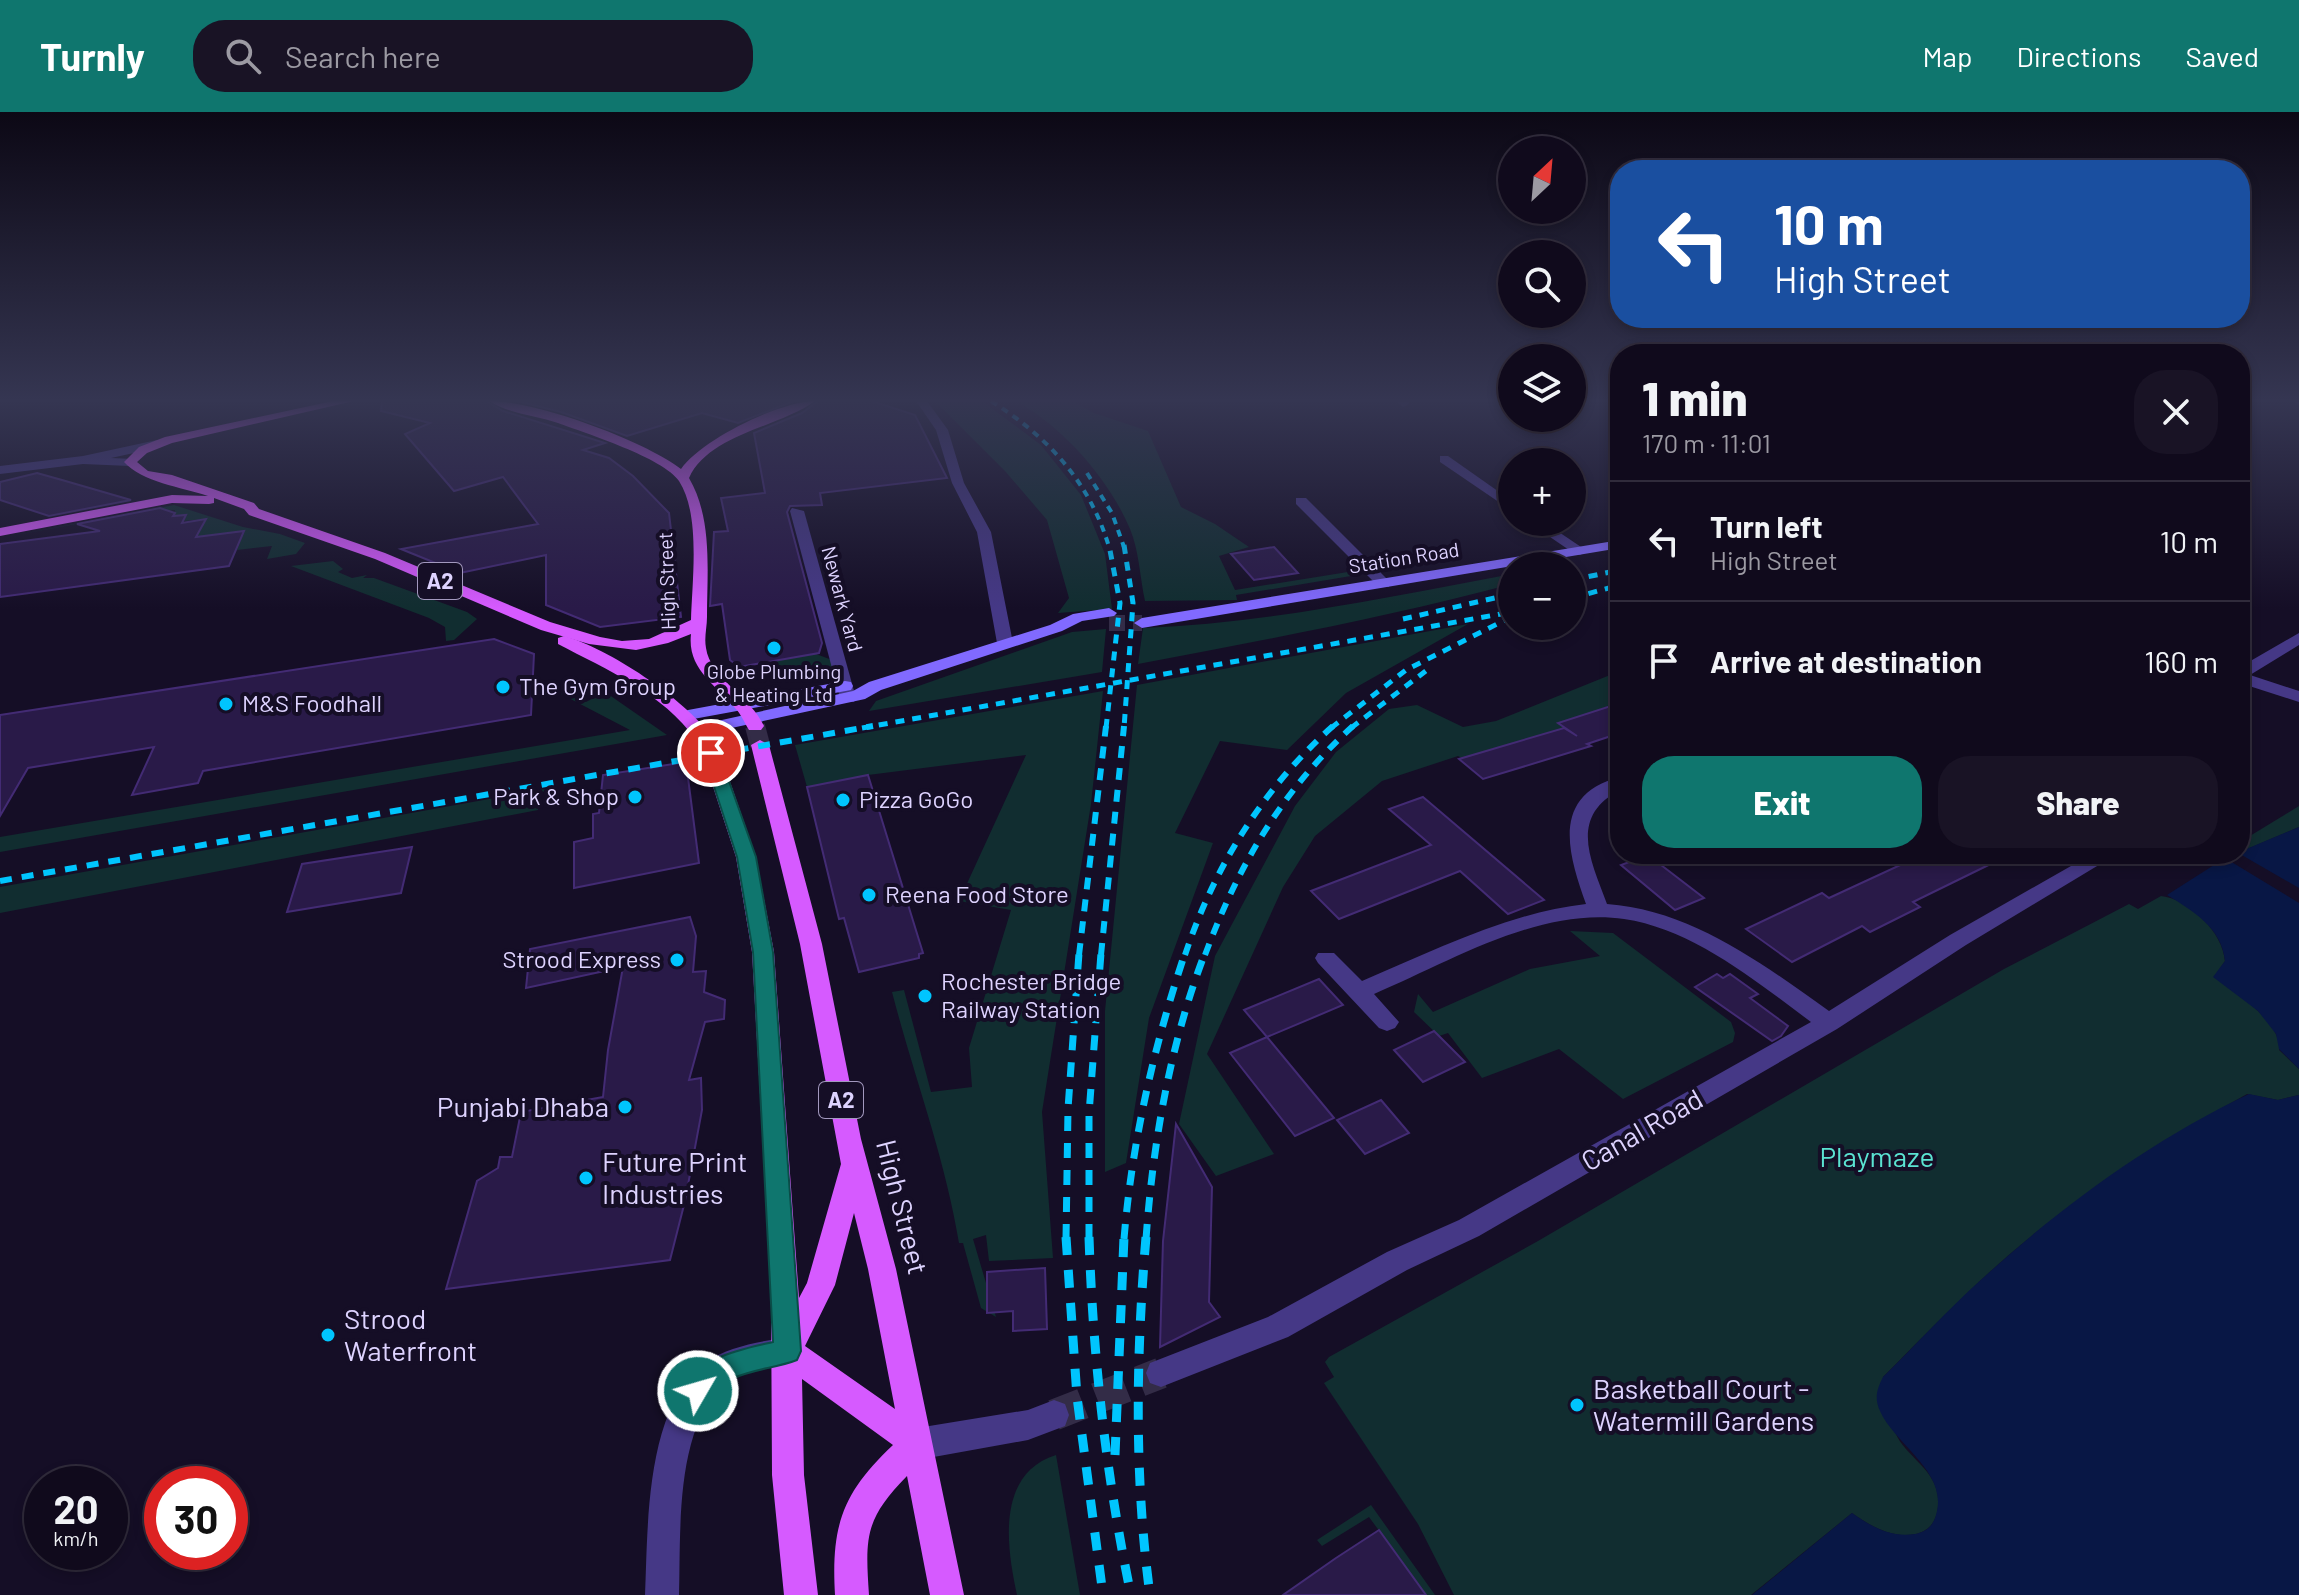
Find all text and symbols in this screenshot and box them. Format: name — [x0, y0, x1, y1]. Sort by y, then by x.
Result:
search box — [193, 20, 753, 92]
text: Turnly — [40, 33, 145, 79]
icon: search — [221, 34, 265, 78]
text: Search here — [285, 38, 441, 74]
text: Map — [1923, 39, 1972, 73]
text: Directions — [2016, 39, 2142, 73]
text: Saved — [2186, 39, 2259, 73]
north arrow — [1498, 136, 1586, 224]
map controls — [1498, 136, 1586, 640]
text: 10 m — [1774, 189, 1884, 256]
icon: left — [1642, 192, 1746, 296]
button: search — [1498, 240, 1586, 328]
text: High Street — [1774, 257, 1951, 300]
button: layers — [1498, 344, 1586, 432]
text: 1 min — [1642, 368, 1748, 426]
button: close — [2134, 370, 2218, 454]
text: 170 m · 11:01 — [1642, 427, 1771, 458]
button: + — [1498, 448, 1586, 536]
text: Turn left — [1710, 508, 1823, 544]
icon: left — [1642, 519, 1686, 563]
text: 10 m — [2160, 523, 2218, 559]
street label: High Street — [652, 532, 680, 631]
street label: Station Road — [1347, 536, 1461, 578]
street label: Newark Yard — [817, 543, 869, 654]
text: High Street — [1710, 544, 1838, 575]
button: − — [1498, 552, 1586, 640]
road number: A2 — [418, 563, 462, 599]
marker: Globe Plumbing & Heating Ltd — [765, 639, 783, 657]
icon: arrive — [1642, 639, 1686, 683]
text: Arrive at destination — [1710, 643, 1982, 679]
text: 160 m — [2144, 643, 2218, 679]
place label: Globe Plumbing & Heating Ltd — [707, 659, 841, 706]
place label: The Gym Group — [519, 671, 676, 700]
marker: The Gym Group — [494, 678, 512, 696]
place label: M&S Foodhall — [242, 688, 382, 717]
marker: M&S Foodhall — [217, 695, 235, 713]
pin — [677, 719, 745, 787]
icon: arrive — [689, 731, 733, 775]
button: Exit — [1642, 756, 1922, 848]
button: Share — [1938, 756, 2218, 848]
place label: Park & Shop — [493, 781, 619, 810]
place label: Pizza GoGo — [859, 784, 973, 813]
marker: Park & Shop — [626, 788, 644, 806]
marker: Pizza GoGo — [834, 791, 852, 809]
place label: Reena Food Store — [885, 879, 1069, 908]
marker: Reena Food Store — [860, 886, 878, 904]
place label: Strood Express — [502, 944, 661, 973]
marker: Strood Express — [668, 951, 686, 969]
place label: Rochester Bridge Railway Station — [941, 966, 1121, 1023]
marker: Rochester Bridge Railway Station — [916, 987, 934, 1005]
street label: Canal Road — [1575, 1081, 1708, 1177]
road number: A2 — [819, 1082, 863, 1118]
place label: Punjabi Dhaba — [437, 1089, 609, 1123]
marker: Punjabi Dhaba — [616, 1098, 634, 1116]
street label: High Street — [870, 1136, 936, 1278]
park label: Playmaze — [1820, 1139, 1934, 1173]
place label: Future Print Industries — [602, 1144, 747, 1210]
marker: Future Print Industries — [577, 1169, 595, 1187]
place label: Strood Waterfront — [344, 1301, 477, 1367]
marker: Strood Waterfront — [319, 1326, 337, 1344]
position arrow — [656, 1349, 740, 1433]
place label: Basketball Court - Watermill Gardens — [1593, 1371, 1814, 1437]
marker: Basketball Court - Watermill Gardens — [1568, 1396, 1586, 1414]
speed limit sign: 30 — [144, 1466, 248, 1570]
text: 20 — [53, 1484, 99, 1532]
text: km/h — [53, 1526, 99, 1550]

